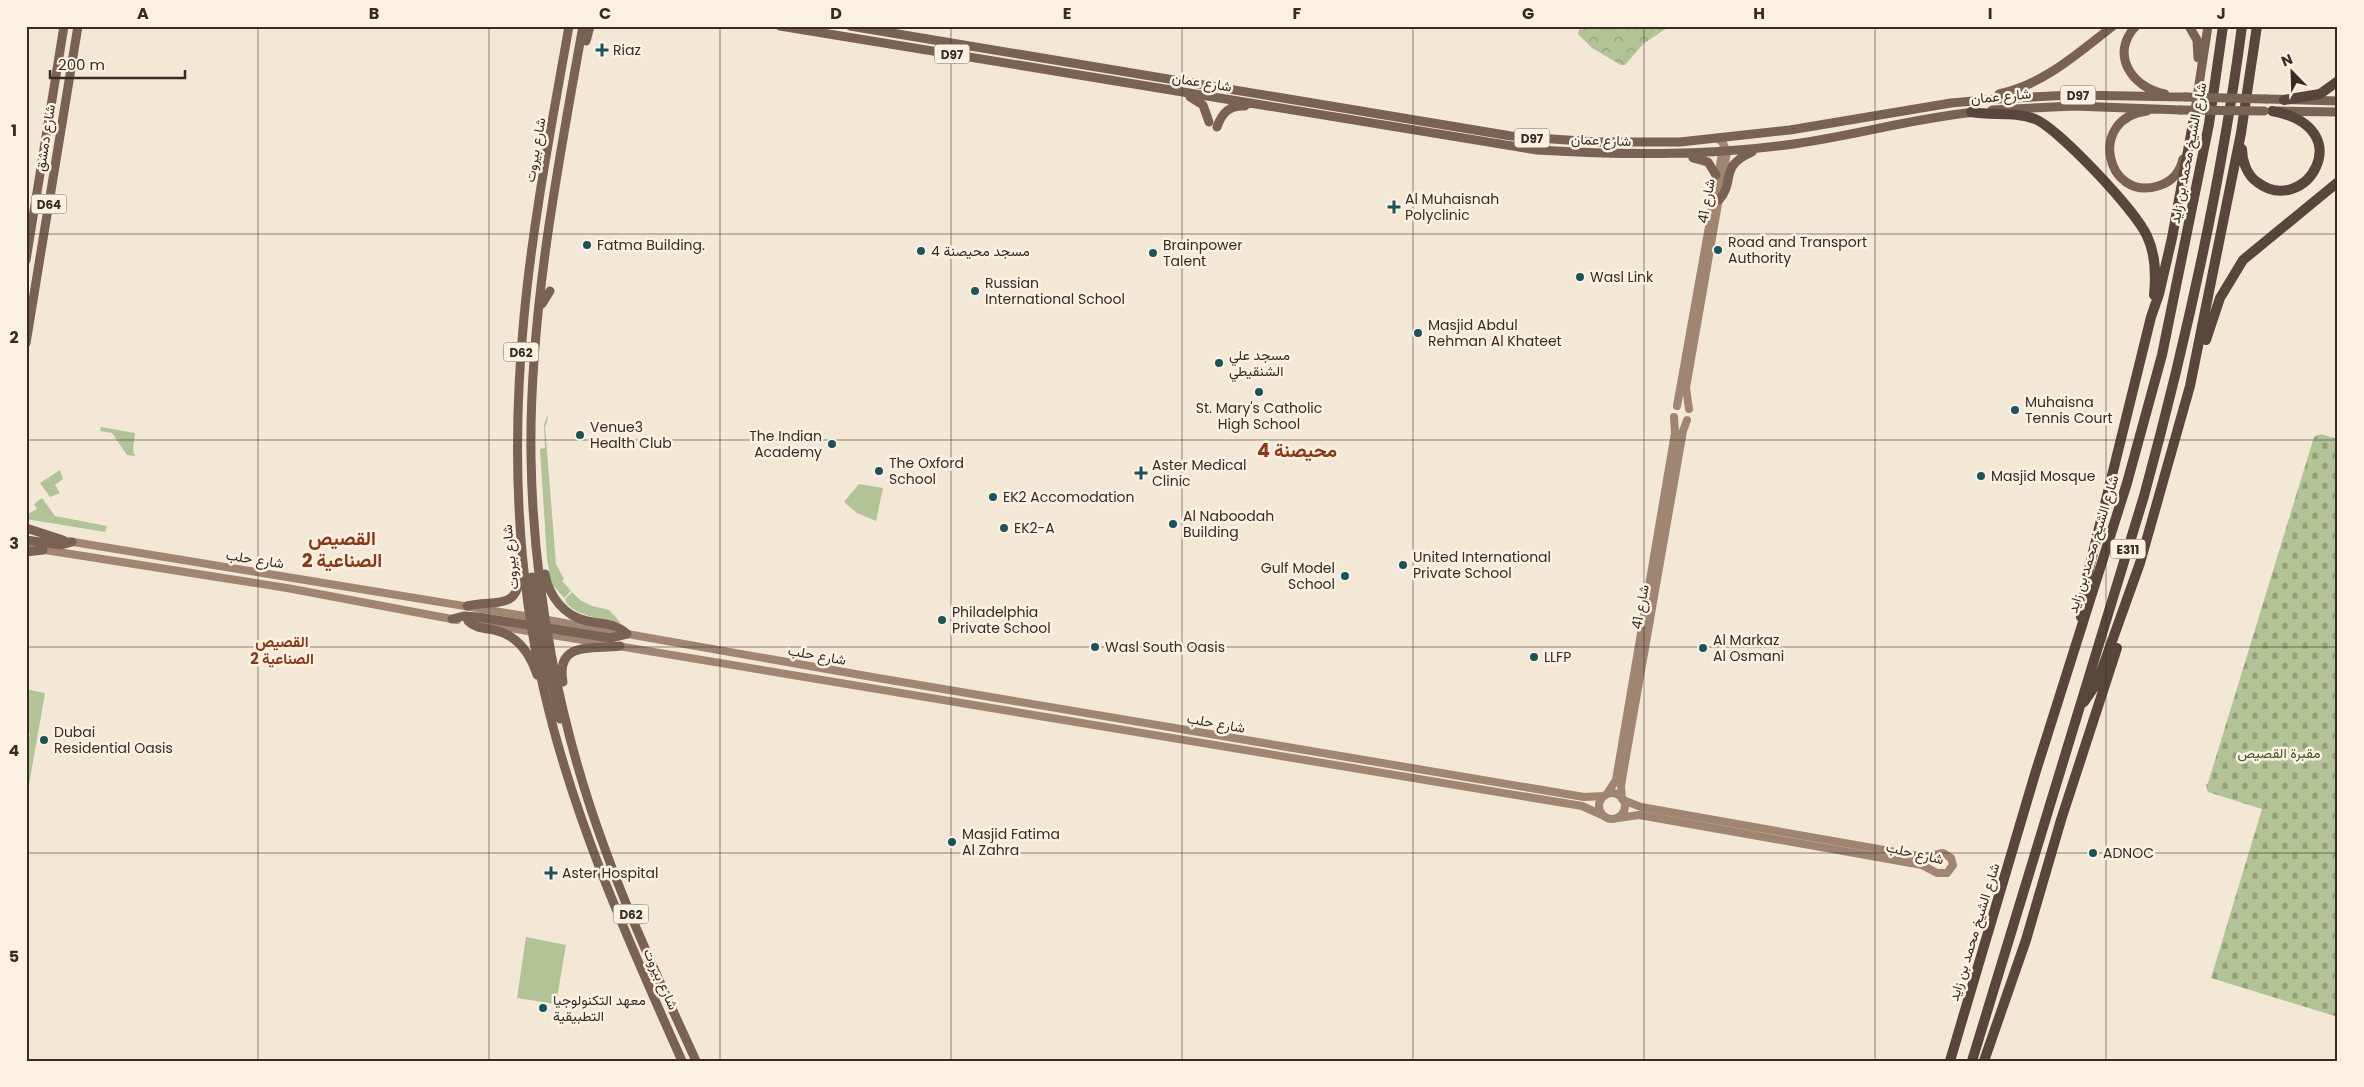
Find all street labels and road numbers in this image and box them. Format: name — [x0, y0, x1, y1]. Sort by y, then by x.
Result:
road number: D97 — [934, 44, 970, 64]
street label: شارع عمان — [1170, 67, 1233, 98]
street label: شارع الشيخ محمد بن زايد — [2165, 81, 2212, 225]
street label: شارع عمان — [1970, 83, 2032, 110]
road number: D97 — [2060, 86, 2096, 104]
street label: شارع دمشق — [30, 103, 61, 173]
street label: شارع بيروت — [519, 116, 551, 184]
road number: D97 — [1514, 128, 1550, 148]
street label: شارع عمان — [1570, 129, 1632, 152]
street label: شارع 41 — [1692, 177, 1721, 225]
road number: D64 — [32, 194, 66, 213]
road number: D62 — [504, 342, 538, 362]
street label: شارع الشيخ محمد بن زايد — [2062, 473, 2124, 616]
street label: شارع بيروت — [497, 523, 524, 590]
road number: E311 — [2110, 540, 2146, 558]
street label: شارع حلب — [224, 545, 286, 574]
street label: شارع 41 — [1626, 583, 1655, 631]
street label: شارع حلب — [786, 640, 848, 671]
street label: شارع حلب — [1185, 708, 1247, 739]
street label: شارع حلب — [1884, 837, 1946, 870]
street label: شارع الشيخ محمد بن زايد — [1943, 861, 2005, 1004]
road number: D62 — [614, 904, 648, 924]
street label: شارع بيروت — [638, 945, 683, 1013]

